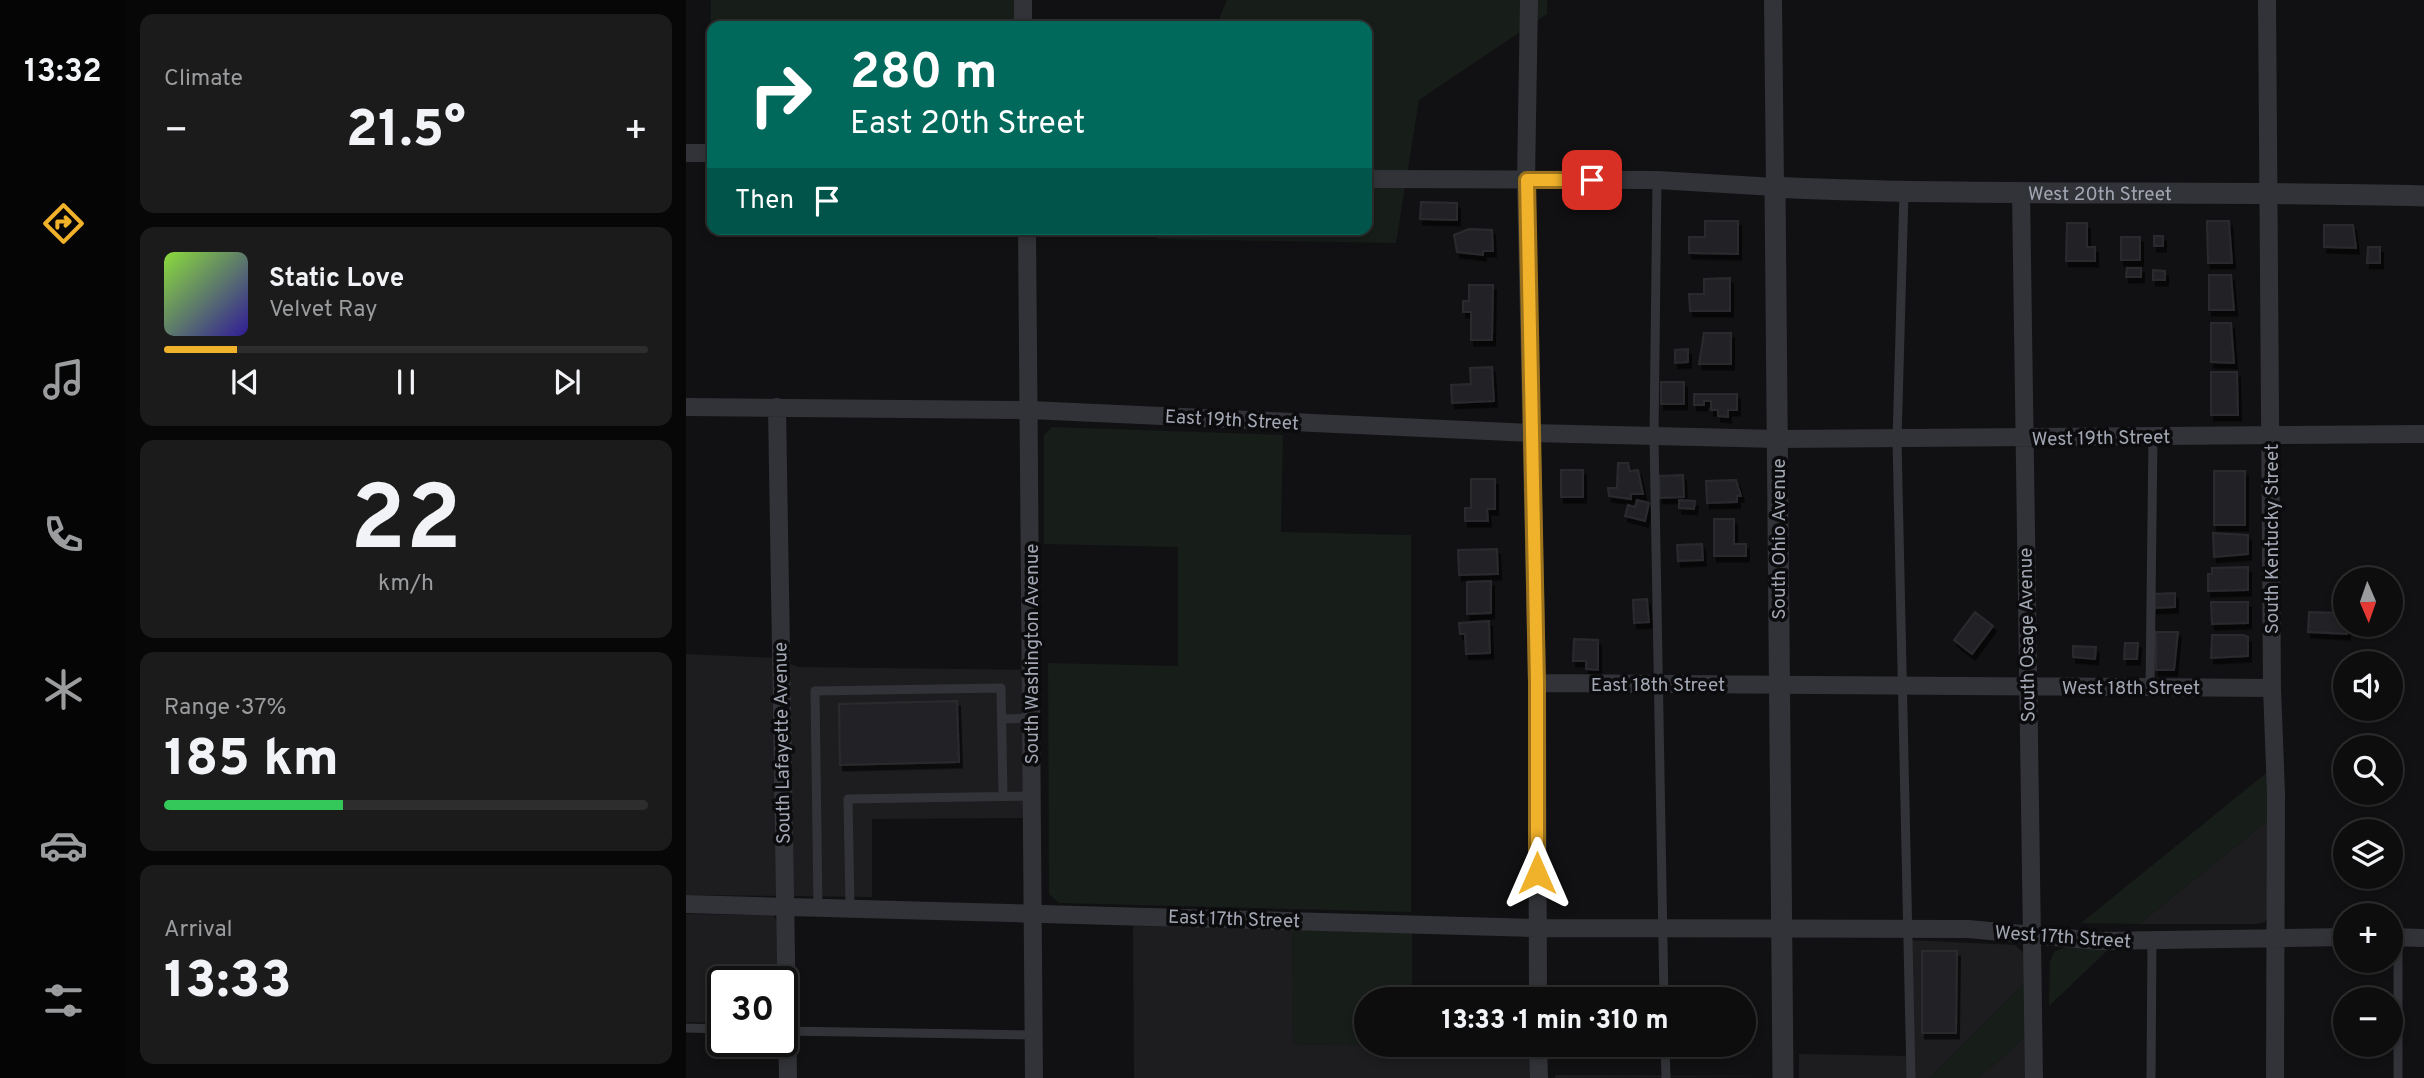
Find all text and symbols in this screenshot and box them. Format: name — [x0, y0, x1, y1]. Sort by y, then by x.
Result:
text: 280 m — [850, 44, 997, 106]
icon: right — [735, 49, 826, 140]
text: 13:32 — [24, 53, 102, 93]
text: Climate — [164, 65, 243, 94]
text: 21.5° — [346, 99, 466, 165]
text: East 20th Street — [850, 105, 1085, 145]
text: − — [164, 108, 189, 157]
text: + — [623, 108, 648, 157]
pin — [1562, 150, 1622, 210]
icon: arrive — [1573, 161, 1611, 199]
icon: arrive — [808, 182, 846, 220]
street label: West 20th Street — [2028, 183, 2172, 207]
text: Then — [735, 185, 794, 218]
icon: directions — [39, 199, 88, 248]
text: Static Love — [269, 263, 404, 296]
text: Velvet Ray — [269, 296, 377, 325]
icon: music — [39, 355, 88, 404]
icon: previous — [226, 363, 264, 401]
icon: pause — [387, 363, 425, 401]
icon: next — [548, 363, 586, 401]
street label: East 19th Street — [1164, 405, 1300, 436]
street label: West 19th Street — [2031, 426, 2171, 452]
street label: South Kentucky Street — [2261, 444, 2285, 634]
street label: South Ohio Avenue — [1768, 458, 1792, 620]
text: 22 — [350, 467, 462, 582]
icon: phone — [39, 510, 88, 559]
street label: South Washington Avenue — [1021, 544, 1045, 764]
street label: South Osage Avenue — [2014, 547, 2042, 723]
north arrow — [2333, 567, 2403, 637]
map controls — [2333, 567, 2403, 1057]
text: km/h — [378, 570, 434, 599]
street label: South Lafayette Avenue — [769, 642, 797, 844]
button: sound — [2333, 651, 2403, 721]
icon: climate — [39, 665, 88, 714]
street label: East 18th Street — [1591, 674, 1725, 698]
street label: West 18th Street — [2062, 677, 2200, 701]
text: Range · 37% — [164, 694, 286, 723]
text: 185 km — [164, 728, 339, 794]
button: search — [2333, 735, 2403, 805]
button: layers — [2333, 819, 2403, 889]
icon: car — [39, 821, 88, 870]
position arrow — [1500, 836, 1574, 910]
button: + — [2333, 903, 2403, 973]
street label: East 17th Street — [1167, 906, 1300, 934]
text: Arrival — [164, 916, 233, 945]
street label: West 17th Street — [1994, 921, 2132, 955]
text: 13:33 — [164, 950, 292, 1016]
speed limit sign: 30 — [707, 966, 798, 1057]
icon: filters — [39, 976, 88, 1025]
button: − — [2333, 987, 2403, 1057]
text: 13:33 · 1 min · 310 m — [1442, 1005, 1668, 1038]

